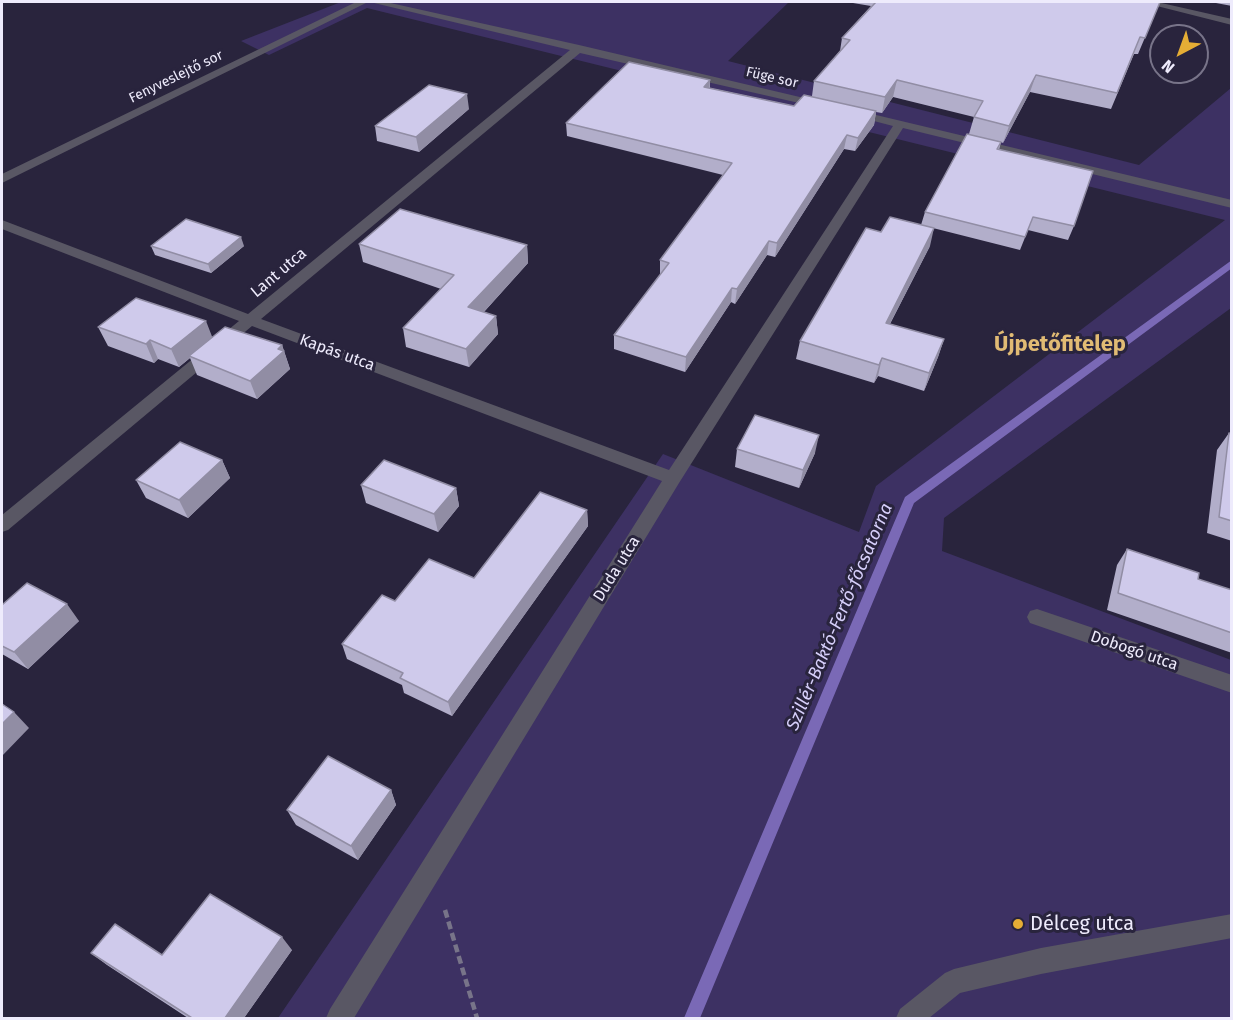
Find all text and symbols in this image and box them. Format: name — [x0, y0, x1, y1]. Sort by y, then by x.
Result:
north arrow — [1149, 24, 1209, 84]
street label: Fenyveslejtő sor — [126, 47, 226, 107]
text: N — [1158, 56, 1178, 77]
street label: Füge sor — [744, 64, 800, 92]
street label: Lant utca — [247, 244, 311, 302]
street label: Kapás utca — [297, 331, 377, 375]
district label: Újpetőfitelep — [994, 332, 1126, 358]
water label: Szillér-Baktó-Fertő-főcsatorna — [782, 500, 898, 734]
street label: Duda utca — [589, 533, 645, 605]
street label: Dobogó utca — [1088, 627, 1180, 675]
place label: Délceg utca — [1030, 912, 1134, 936]
marker: Délceg utca — [1011, 917, 1025, 931]

